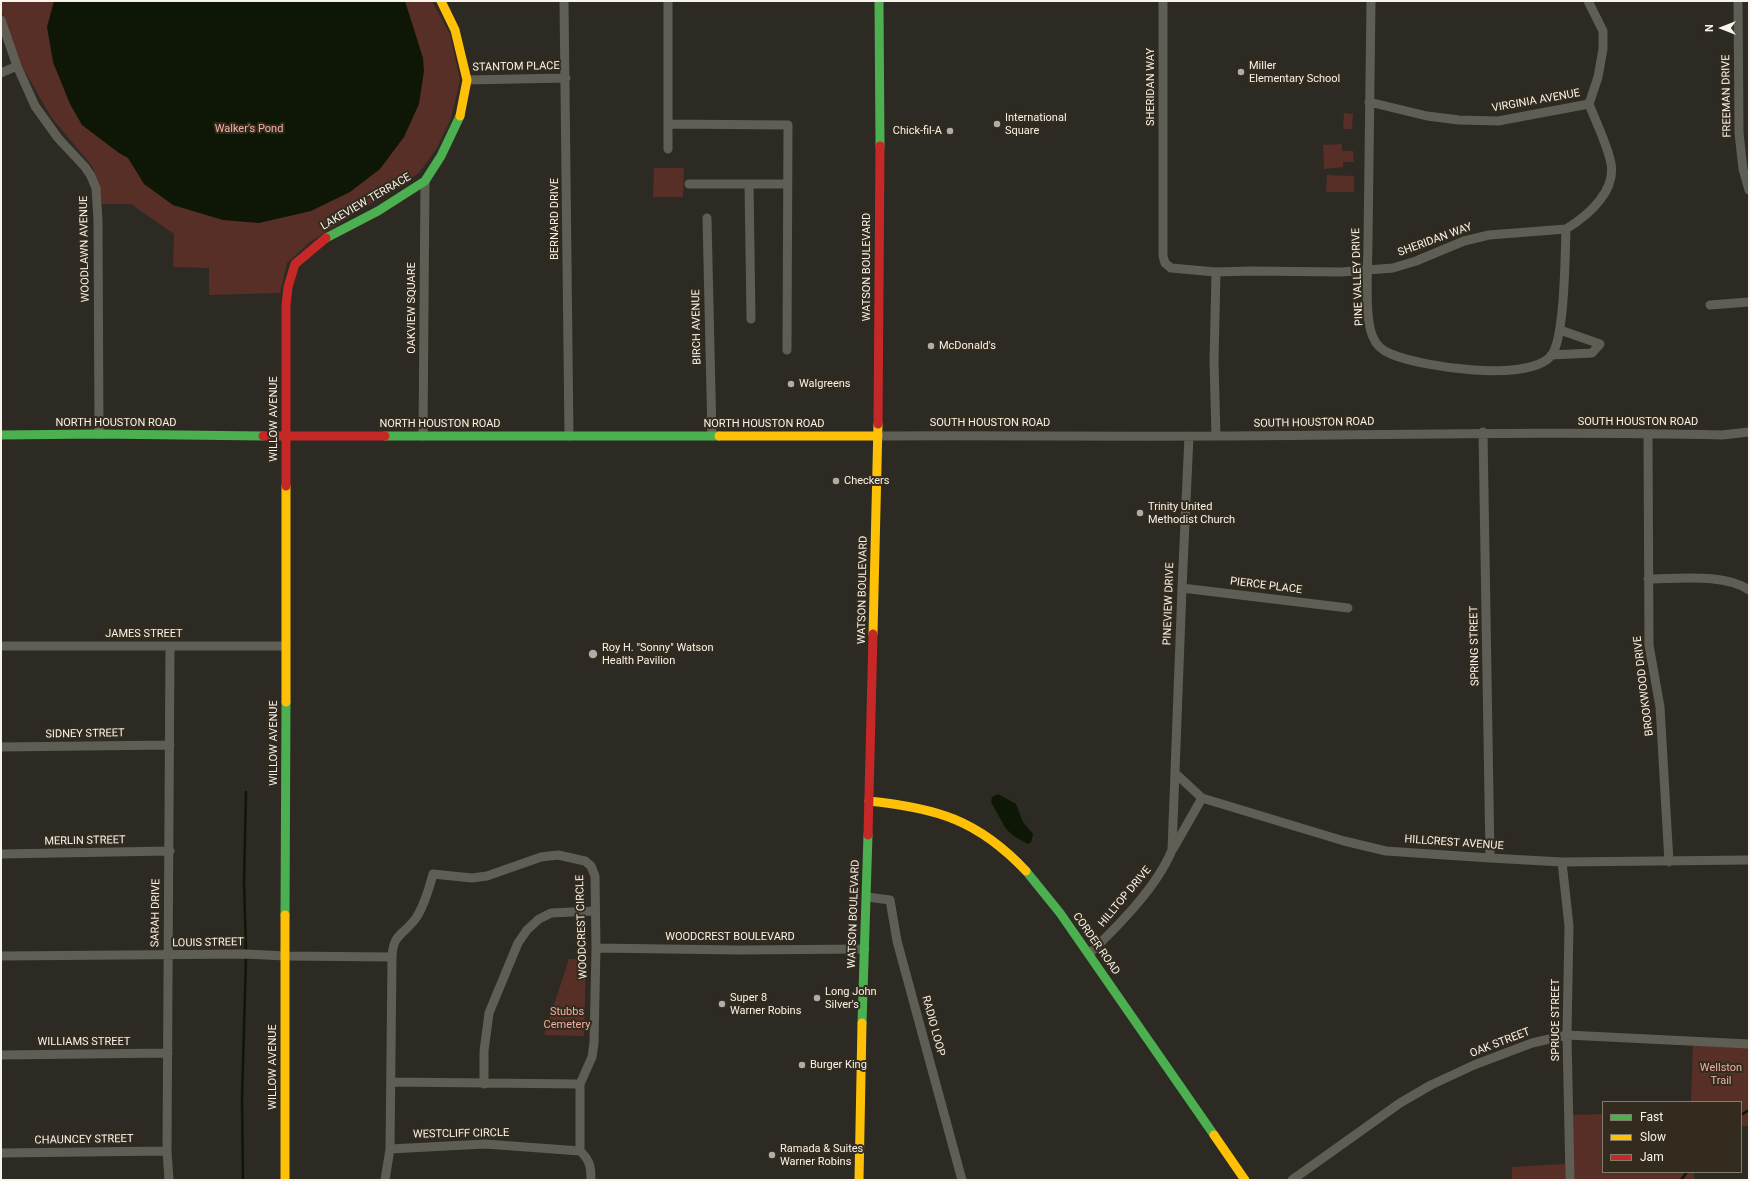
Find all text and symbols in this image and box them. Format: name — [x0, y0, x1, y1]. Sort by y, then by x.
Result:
north arrow — [1702, 8, 1742, 48]
text: N — [1703, 24, 1716, 32]
street label: SHERIDAN WAY — [1144, 48, 1158, 126]
street label: FREEMAN DRIVE — [1720, 54, 1734, 138]
place label: Miller Elementary School — [1249, 59, 1340, 85]
street label: STANTOM PLACE — [472, 60, 560, 74]
marker: Miller Elementary School — [1236, 67, 1246, 77]
street label: VIRGINIA AVENUE — [1491, 87, 1581, 115]
place label: International Square — [1005, 111, 1067, 137]
marker: International Square — [992, 119, 1002, 129]
park label: Walker's Pond — [215, 122, 283, 136]
place label: Chick-fil-A — [893, 124, 942, 138]
marker: Chick-fil-A — [945, 126, 955, 136]
street label: LAKEVIEW TERRACE — [319, 171, 413, 233]
street label: BERNARD DRIVE — [548, 178, 562, 260]
street label: WOODLAWN AVENUE — [77, 196, 93, 302]
street label: WATSON BOULEVARD — [860, 213, 874, 321]
street label: SHERIDAN WAY — [1396, 220, 1474, 260]
street label: PINE VALLEY DRIVE — [1350, 228, 1366, 326]
street label: OAKVIEW SQUARE — [405, 262, 419, 354]
street label: BIRCH AVENUE — [690, 289, 704, 365]
place label: McDonald's — [939, 339, 996, 353]
marker: McDonald's — [926, 341, 936, 351]
street label: WILLOW AVENUE — [267, 376, 281, 462]
place label: Walgreens — [799, 377, 850, 391]
marker: Walgreens — [786, 379, 796, 389]
street label: SOUTH HOUSTON ROAD — [1254, 415, 1374, 431]
street label: SOUTH HOUSTON ROAD — [1578, 415, 1698, 429]
street label: NORTH HOUSTON ROAD — [55, 416, 177, 430]
street label: SOUTH HOUSTON ROAD — [930, 416, 1050, 430]
street label: NORTH HOUSTON ROAD — [379, 417, 501, 431]
street label: NORTH HOUSTON ROAD — [703, 417, 825, 431]
place label: Checkers — [844, 474, 890, 488]
marker: Checkers — [831, 476, 841, 486]
place label: Trinity United Methodist Church — [1148, 500, 1235, 526]
marker: Trinity United Methodist Church — [1135, 508, 1145, 518]
street label: WATSON BOULEVARD — [855, 536, 871, 644]
street label: PINEVIEW DRIVE — [1161, 562, 1177, 646]
street label: PIERCE PLACE — [1229, 575, 1303, 597]
street label: SPRING STREET — [1468, 606, 1482, 686]
street label: JAMES STREET — [105, 627, 183, 641]
street label: BROOKWOOD DRIVE — [1631, 635, 1657, 737]
place label: Roy H. "Sonny" Watson Health Pavilion — [602, 641, 714, 667]
marker: Roy H. "Sonny" Watson Health Pavilion — [587, 648, 599, 660]
street label: WILLOW AVENUE — [267, 700, 281, 786]
street label: SIDNEY STREET — [45, 727, 125, 741]
street label: HILLCREST AVENUE — [1404, 833, 1504, 853]
street label: MERLIN STREET — [44, 834, 126, 848]
street label: WATSON BOULEVARD — [846, 859, 862, 969]
street label: HILLTOP DRIVE — [1096, 864, 1154, 930]
street label: WOODCREST CIRCLE — [574, 875, 590, 979]
street label: SARAH DRIVE — [149, 879, 163, 947]
street label: CORDER ROAD — [1070, 910, 1122, 978]
street label: WOODCREST BOULEVARD — [665, 930, 795, 944]
street label: LOUIS STREET — [172, 936, 244, 950]
street label: SPRUCE STREET — [1549, 979, 1563, 1061]
place label: Long John Silver's — [825, 985, 877, 1011]
place label: Super 8 Warner Robins — [730, 991, 801, 1017]
marker: Long John Silver's — [812, 993, 822, 1003]
street label: RADIO LOOP — [919, 994, 947, 1058]
marker: Super 8 Warner Robins — [717, 999, 727, 1009]
park label: Stubbs Cemetery — [544, 1005, 590, 1031]
street label: WILLOW AVENUE — [266, 1024, 280, 1110]
street label: OAK STREET — [1468, 1025, 1532, 1061]
street label: WILLIAMS STREET — [38, 1035, 130, 1049]
place label: Burger King — [810, 1058, 867, 1072]
marker: Burger King — [797, 1060, 807, 1070]
park label: Wellston Trail — [1700, 1061, 1742, 1087]
legend — [1602, 1101, 1742, 1173]
text: Fast — [1640, 1110, 1663, 1124]
street label: WESTCLIFF CIRCLE — [413, 1127, 509, 1141]
text: Slow — [1640, 1130, 1666, 1144]
street label: CHAUNCEY STREET — [34, 1133, 134, 1147]
place label: Ramada & Suites Warner Robins — [780, 1142, 863, 1168]
marker: Ramada & Suites Warner Robins — [767, 1150, 777, 1160]
text: Jam — [1640, 1150, 1664, 1164]

